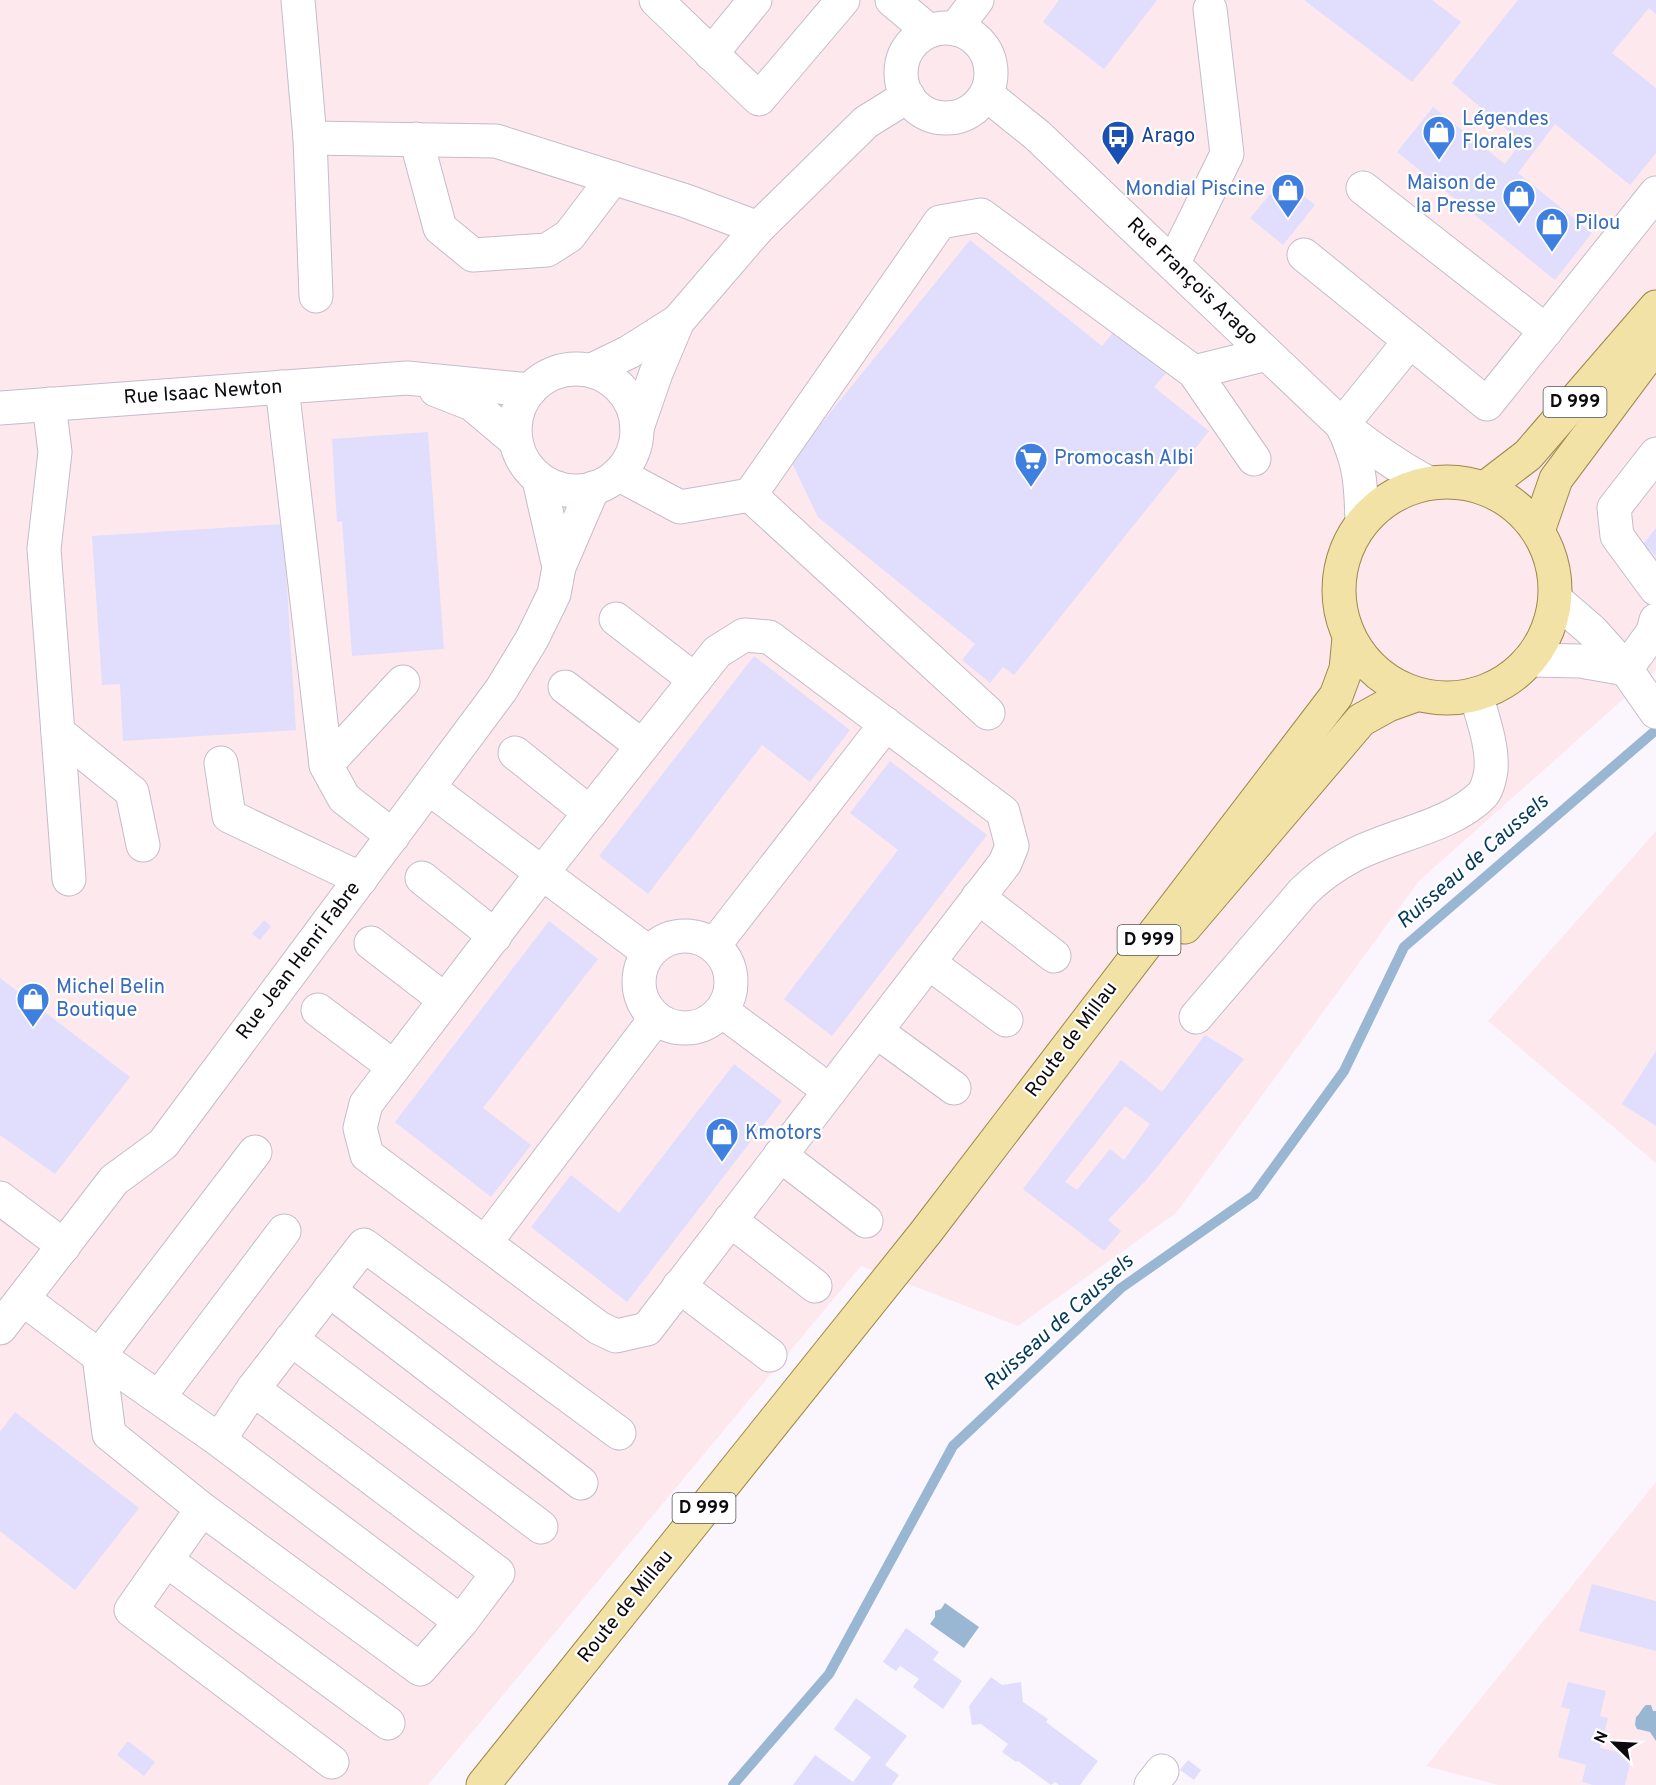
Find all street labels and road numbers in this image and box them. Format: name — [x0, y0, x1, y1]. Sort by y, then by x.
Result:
street label: Rue François Arago — [1121, 213, 1263, 351]
street label: Rue Isaac Newton — [123, 374, 283, 412]
road number: D 999 — [1544, 387, 1606, 417]
street label: Rue Jean Henri Fabre — [231, 877, 367, 1045]
road number: D 999 — [1118, 925, 1180, 955]
street label: Route de Millau — [1020, 977, 1124, 1103]
road number: D 999 — [672, 1493, 736, 1523]
street label: Route de Millau — [572, 1545, 680, 1669]

